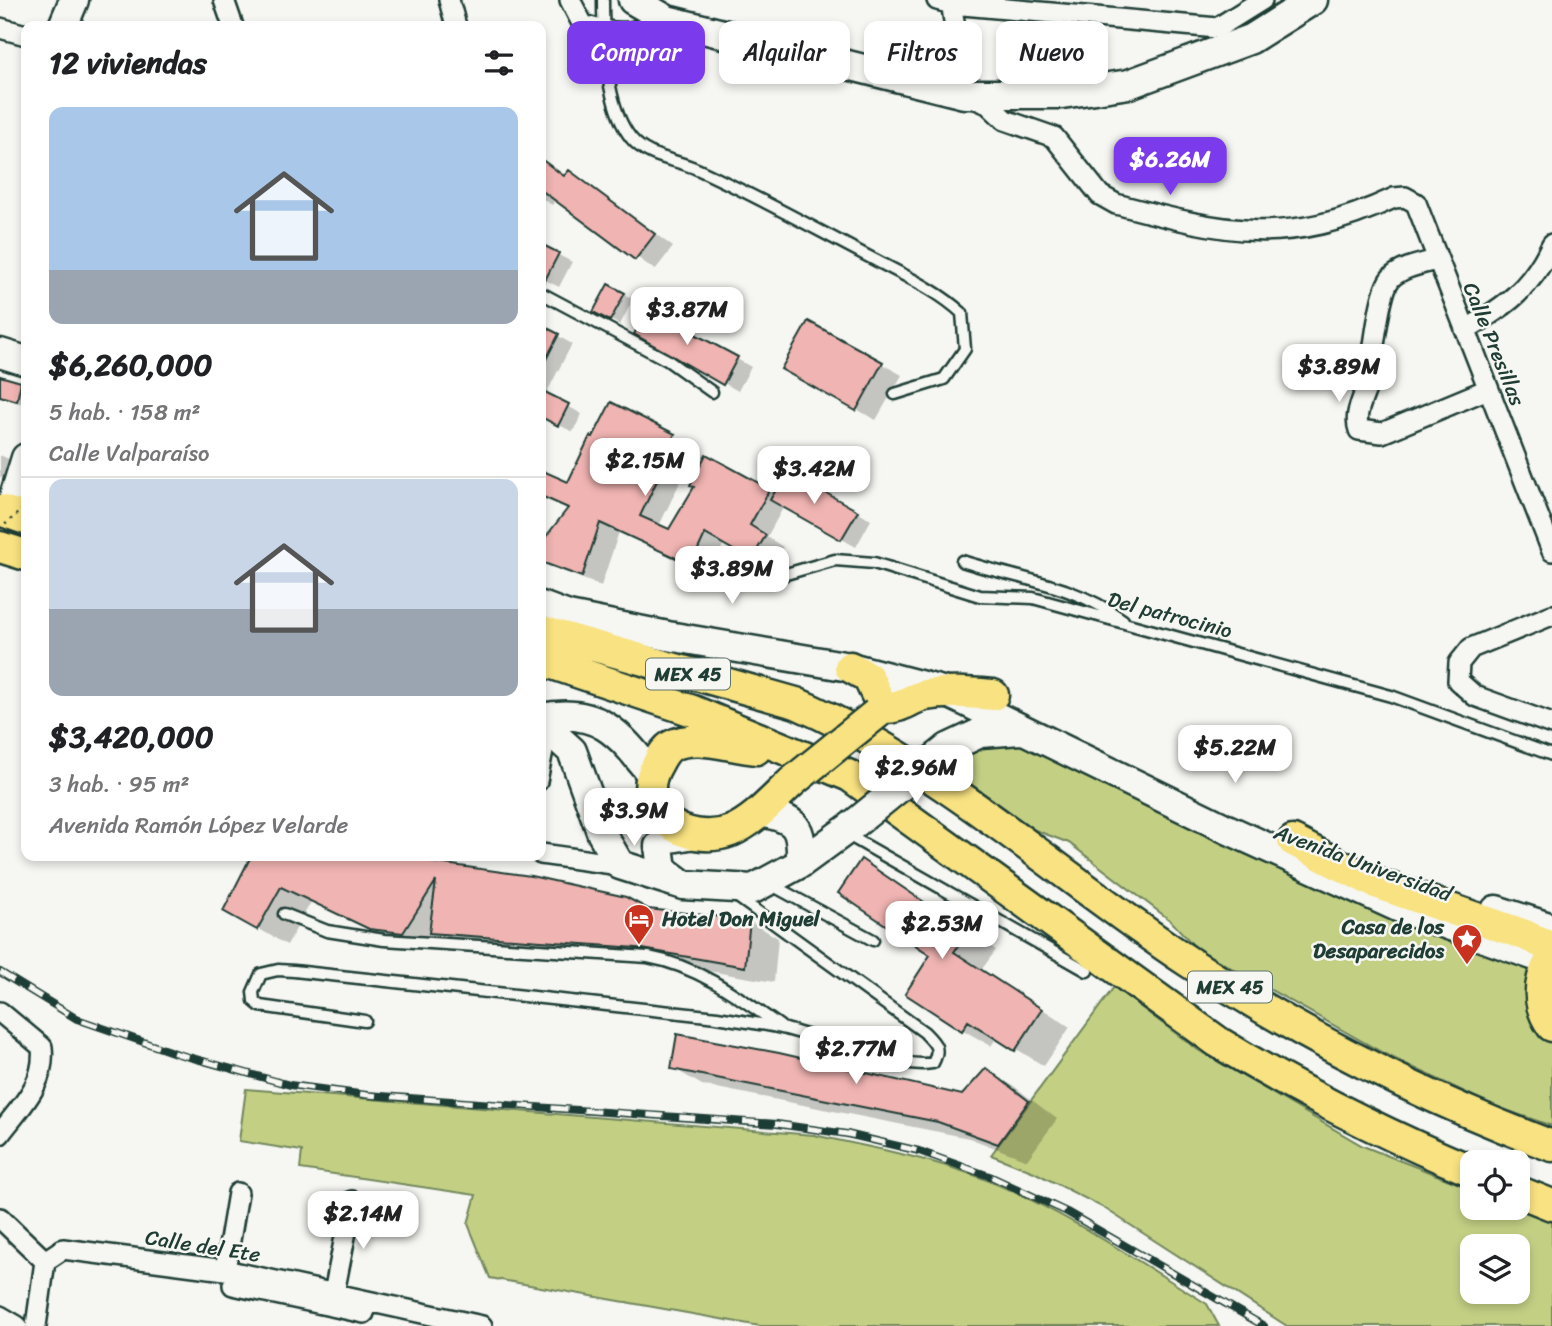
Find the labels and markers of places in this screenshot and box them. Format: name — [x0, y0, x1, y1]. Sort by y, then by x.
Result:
pin: $6.26M — [1113, 138, 1227, 197]
pin: $3.87M — [630, 288, 744, 347]
pin: $3.89M — [1282, 344, 1396, 404]
pin: $2.15M — [588, 438, 702, 498]
pin: $3.42M — [757, 447, 871, 506]
pin: $3.89M — [675, 546, 789, 606]
pin: $5.22M — [1178, 726, 1292, 785]
pin: $2.96M — [859, 746, 973, 805]
pin: $3.9M — [585, 788, 683, 848]
place label: Hotel Don Miguel — [661, 900, 821, 938]
hotel icon: Hotel Don Miguel — [622, 902, 656, 946]
pin: $2.53M — [885, 902, 999, 961]
place label: Casa de los Desaparecidos — [1313, 908, 1445, 970]
place icon: Casa de los Desaparecidos — [1450, 922, 1484, 966]
pin: $2.77M — [799, 1026, 913, 1086]
pin: $2.14M — [306, 1192, 420, 1251]

